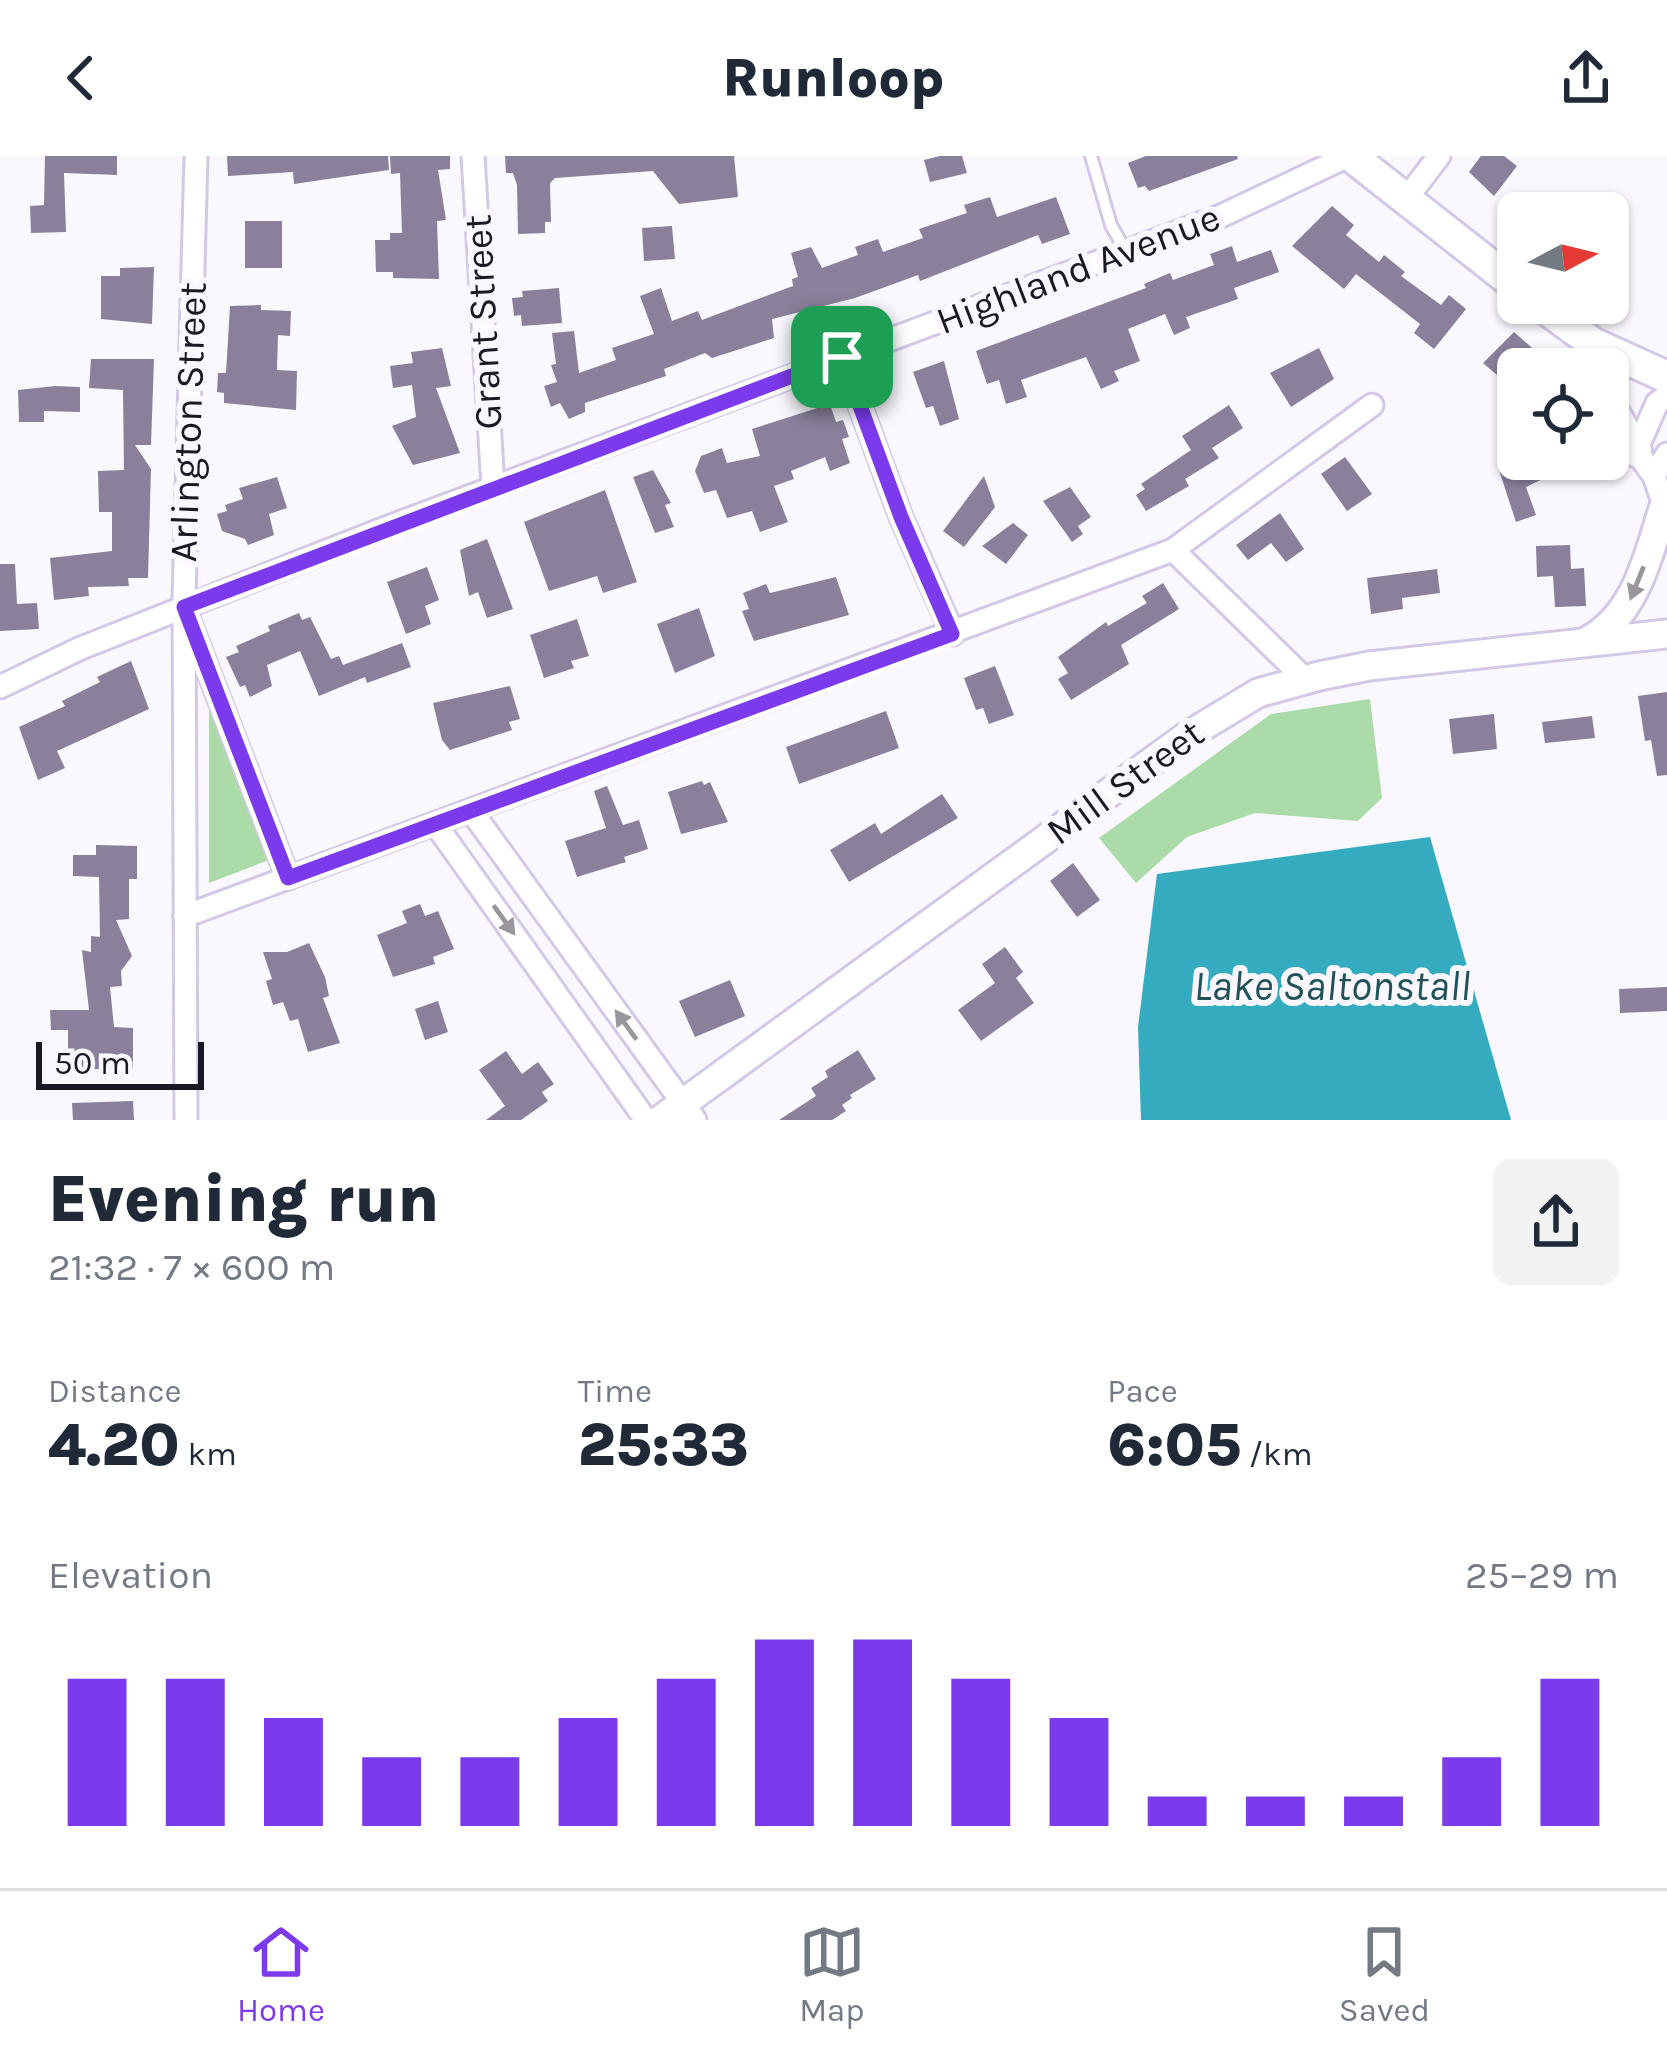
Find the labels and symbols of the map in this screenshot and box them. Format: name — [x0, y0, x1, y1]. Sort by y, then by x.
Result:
north arrow — [1497, 192, 1629, 324]
street label: Highland Avenue — [930, 194, 1226, 344]
street label: Grant Street — [454, 213, 512, 431]
street label: Arlington Street — [160, 281, 216, 563]
pin — [791, 306, 893, 408]
one-way arrow — [1627, 566, 1646, 602]
street label: Mill Street — [1038, 710, 1212, 854]
one-way arrow — [492, 904, 515, 937]
water label: Lake Saltonstall — [1193, 961, 1471, 1011]
one-way arrow — [615, 1009, 639, 1041]
scale bar — [36, 1036, 204, 1089]

